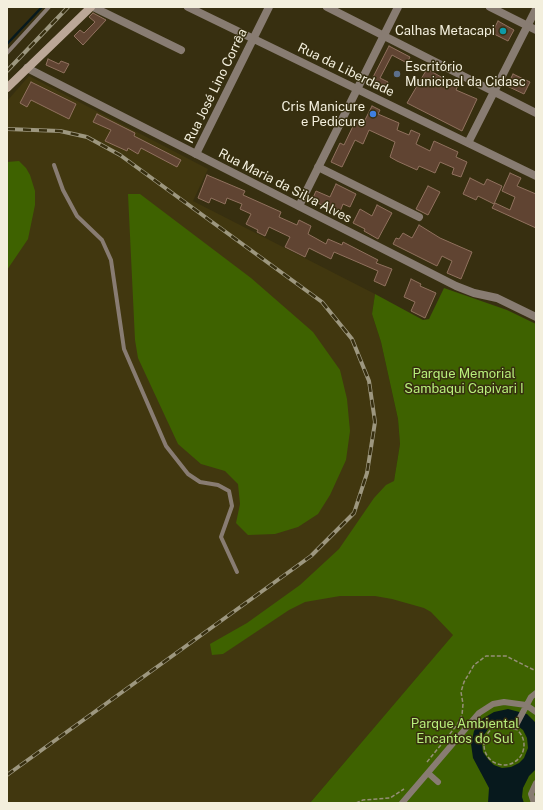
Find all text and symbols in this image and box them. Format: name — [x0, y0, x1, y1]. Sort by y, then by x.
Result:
place label: Calhas Metacapi — [395, 23, 495, 39]
street label: Rua José Lino Corrêa — [181, 26, 251, 146]
marker: Calhas Metacapi — [498, 26, 508, 36]
street label: Rua da Liberdade — [295, 40, 397, 100]
place label: Escritório Municipal da Cidasc — [405, 59, 526, 90]
marker: Escritório Municipal da Cidasc — [392, 69, 402, 79]
place label: Cris Manicure e Pedicure — [282, 99, 365, 130]
marker: Cris Manicure e Pedicure — [368, 109, 378, 119]
street label: Rua Maria da Silva Alves — [216, 146, 354, 226]
park label: Parque Memorial Sambaqui Capivari I — [404, 366, 524, 397]
park label: Parque Ambiental Encantos do Sul — [411, 716, 519, 747]

